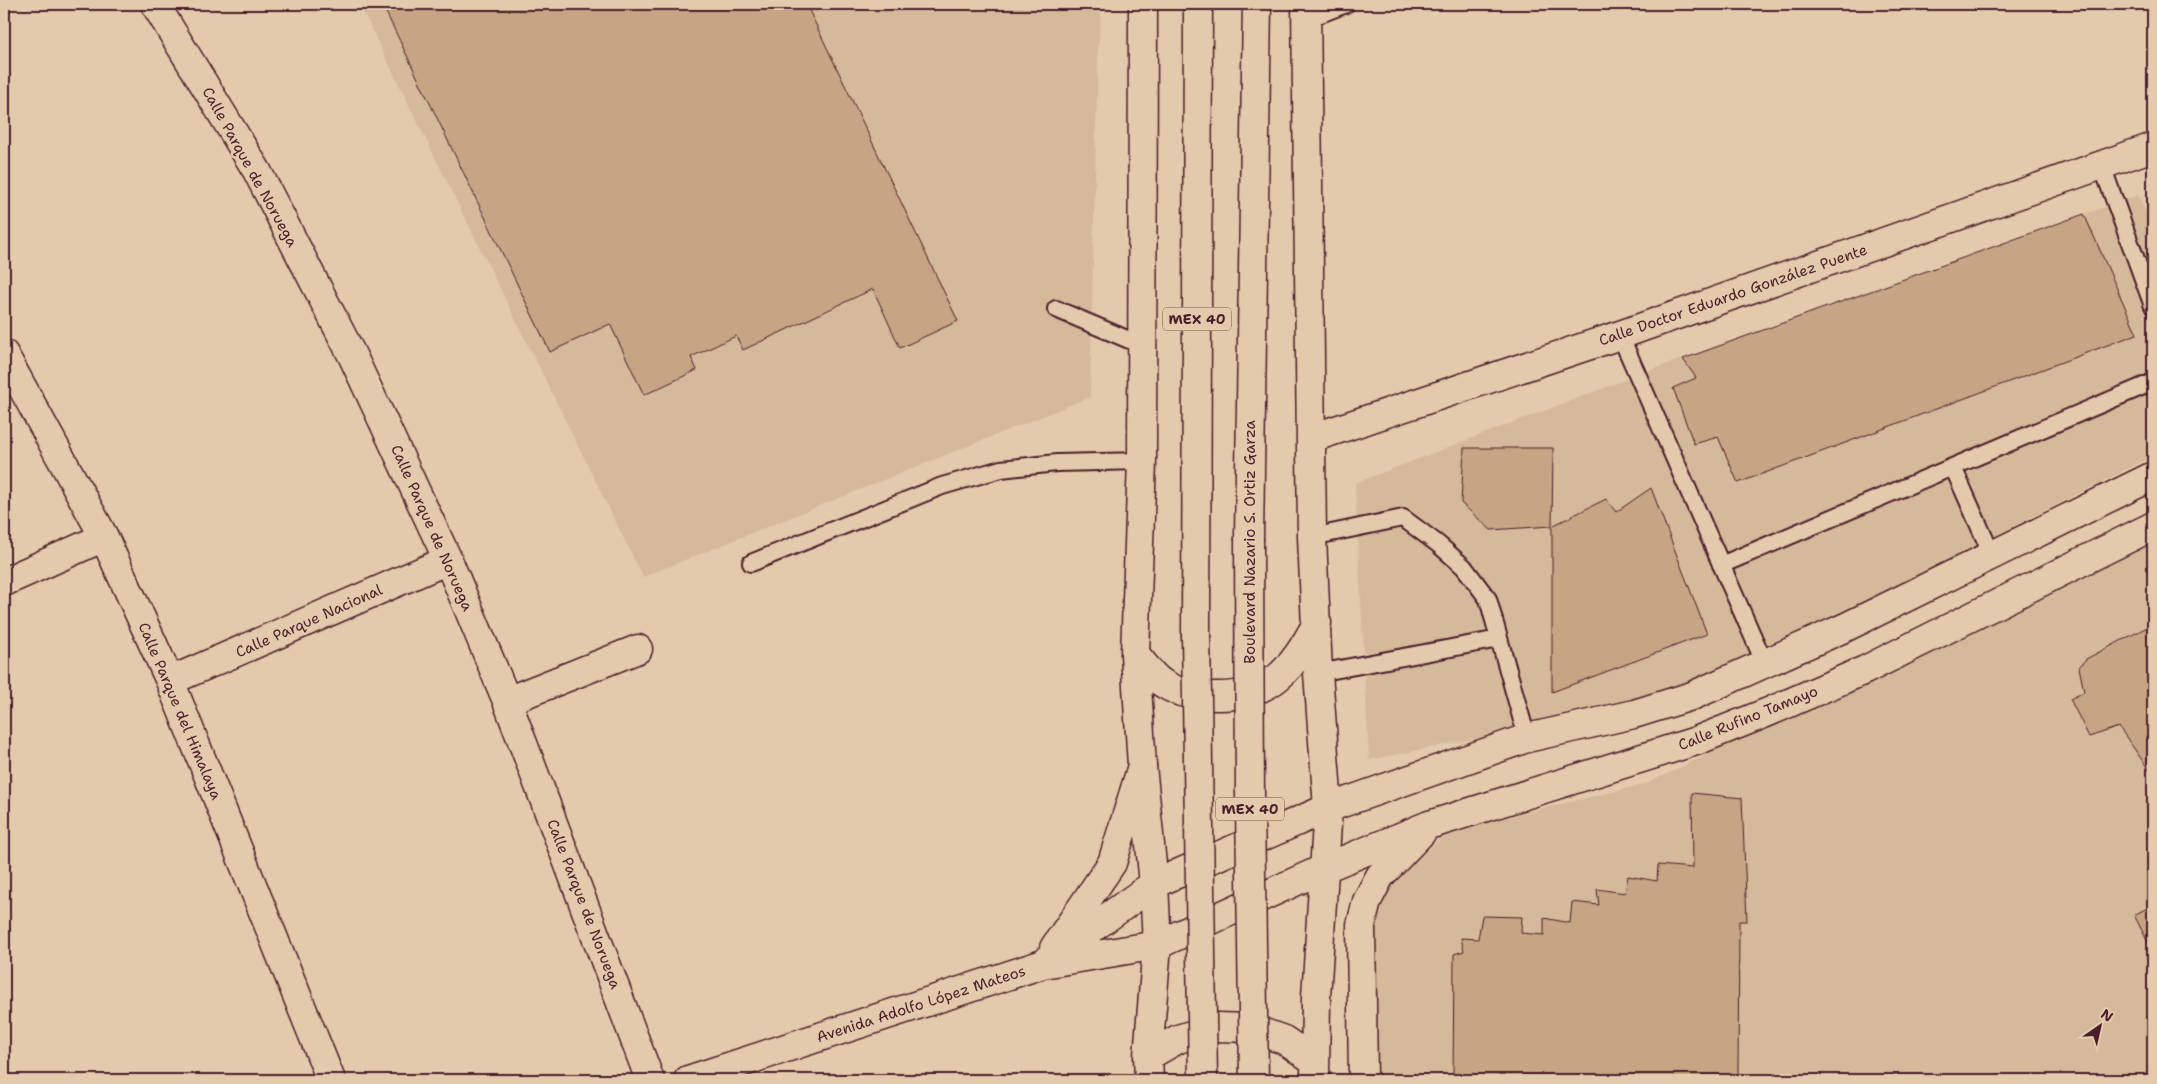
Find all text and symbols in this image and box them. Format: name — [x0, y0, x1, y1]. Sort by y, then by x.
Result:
street label: Calle Parque de Noruega — [198, 83, 303, 251]
street label: Calle Doctor Eduardo González Puente — [1596, 240, 1870, 350]
road number: MEX 40 — [1163, 308, 1231, 330]
street label: Boulevard Nazario S. Ortiz Garza — [1240, 420, 1260, 664]
street label: Calle Parque de Noruega — [386, 442, 478, 615]
street label: Calle Parque Nacional — [232, 579, 386, 662]
street label: Calle Parque del Himalaya — [134, 619, 227, 803]
street label: Calle Rufino Tamayo — [1675, 681, 1821, 755]
road number: MEX 40 — [1216, 798, 1284, 821]
street label: Calle Parque de Noruega — [542, 816, 626, 992]
street label: Avenida Adolfo López Mateos — [814, 961, 1028, 1047]
north arrow — [2074, 1002, 2124, 1052]
text: N — [2098, 1005, 2117, 1026]

